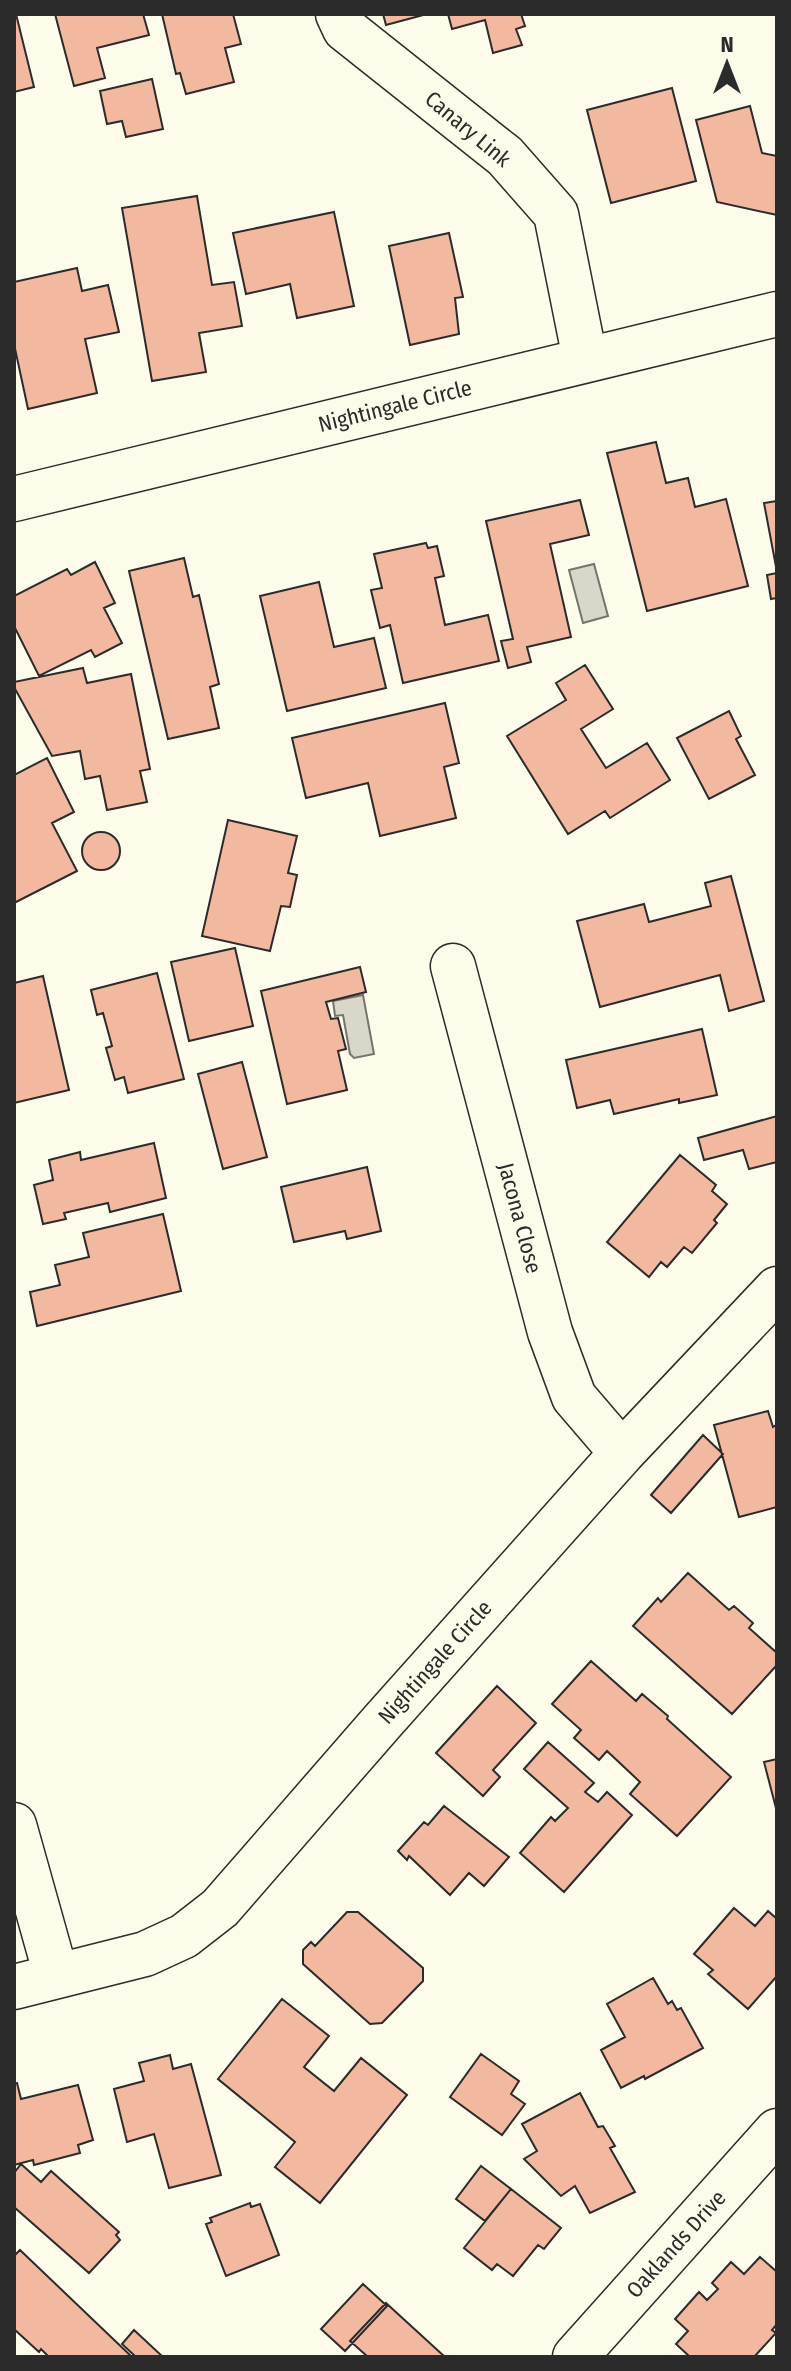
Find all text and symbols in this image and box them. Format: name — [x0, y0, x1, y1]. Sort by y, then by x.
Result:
north arrow — [687, 24, 767, 104]
text: N — [720, 31, 734, 58]
street label: Canary Link — [420, 85, 517, 173]
street label: Nightingale Circle — [315, 374, 475, 438]
street label: Jacona Close — [492, 1160, 548, 1276]
street label: Nightingale Circle — [372, 1595, 498, 1729]
street label: Oaklands Drive — [621, 2185, 731, 2303]

